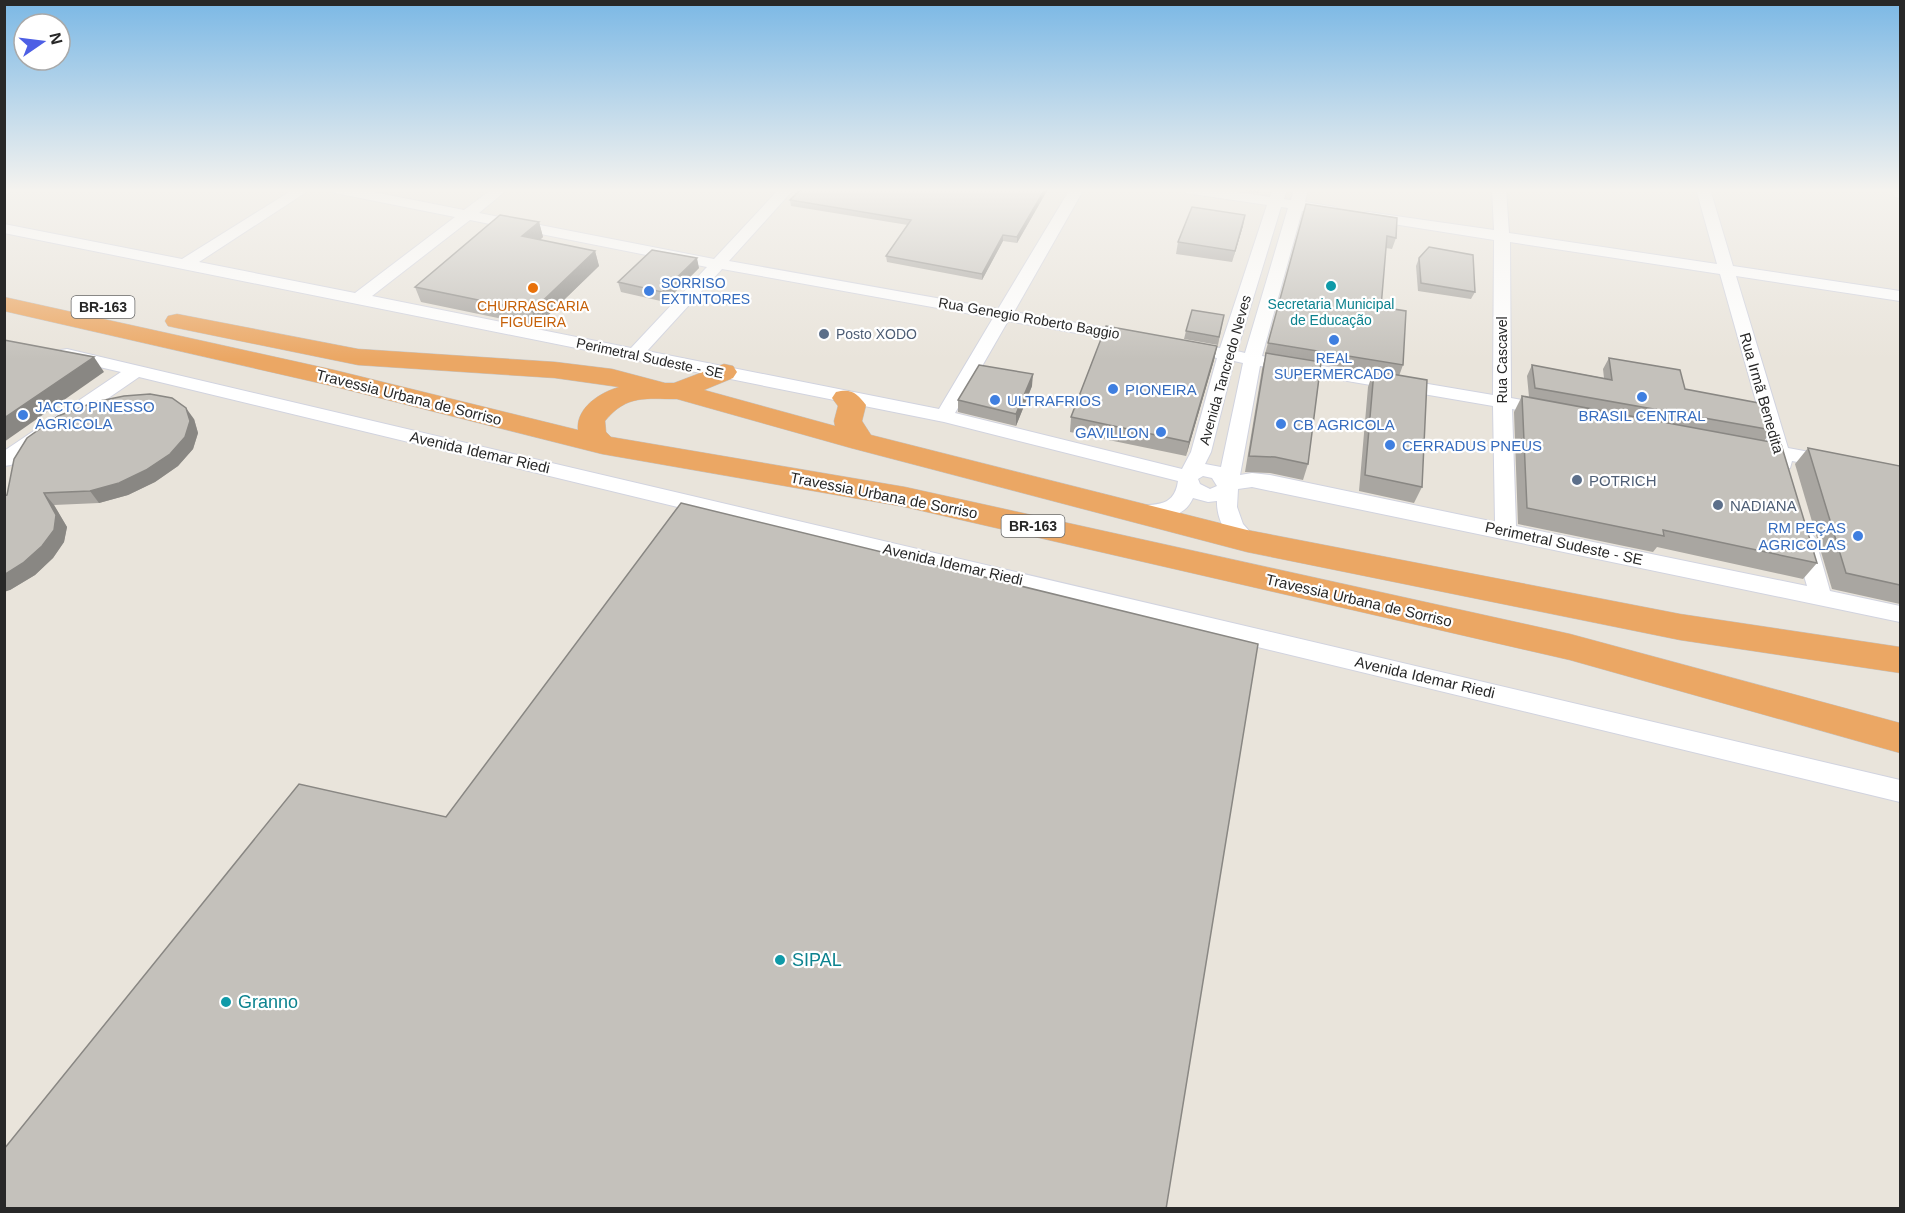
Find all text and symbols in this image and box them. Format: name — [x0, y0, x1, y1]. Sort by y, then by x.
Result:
north arrow — [12, 12, 72, 72]
text: N — [46, 31, 66, 46]
place label: SORRISO EXTINTORES — [661, 275, 750, 307]
marker: Secretaria Municipal de Educação — [1324, 279, 1338, 293]
marker: CHURRASCARIA FIGUEIRA — [526, 281, 540, 295]
marker: SORRISO EXTINTORES — [642, 284, 656, 298]
street label: Avenida Tancredo Neves — [1196, 293, 1254, 447]
street label: Rua Genegio Roberto Baggio — [937, 294, 1121, 342]
road number: BR-163 — [72, 296, 134, 318]
place label: Secretaria Municipal de Educação — [1268, 296, 1394, 328]
place label: CHURRASCARIA FIGUEIRA — [477, 298, 590, 330]
street label: Rua Cascavel — [1494, 316, 1510, 404]
place label: Posto XODO — [836, 326, 917, 342]
marker: Posto XODO — [817, 327, 831, 341]
street label: Rua Irmã Benedita — [1737, 331, 1788, 456]
marker: REAL SUPERMERCADO — [1327, 333, 1341, 347]
street label: Perimetral Sudeste - SE — [575, 335, 725, 381]
place label: REAL SUPERMERCADO — [1274, 350, 1394, 382]
street label: Travessia Urbana de Sorriso — [315, 366, 503, 428]
place label: PIONEIRA — [1125, 381, 1197, 398]
marker: PIONEIRA — [1106, 382, 1120, 396]
marker: BRASIL CENTRAL — [1635, 390, 1649, 404]
place label: ULTRAFRIOS — [1007, 392, 1101, 409]
marker: ULTRAFRIOS — [988, 393, 1002, 407]
place label: JACTO PINESSO AGRICOLA — [35, 398, 155, 432]
place label: BRASIL CENTRAL — [1579, 407, 1705, 424]
marker: JACTO PINESSO AGRICOLA — [16, 408, 30, 422]
place label: CB AGRICOLA — [1293, 416, 1395, 433]
marker: CB AGRICOLA — [1274, 417, 1288, 431]
place label: GAVILLON — [1075, 424, 1149, 441]
marker: GAVILLON — [1154, 425, 1168, 439]
street label: Avenida Idemar Riedi — [408, 428, 552, 476]
place label: CERRADUS PNEUS — [1402, 437, 1542, 454]
marker: CERRADUS PNEUS — [1383, 438, 1397, 452]
street label: Travessia Urbana de Sorriso — [789, 468, 979, 522]
place label: POTRICH — [1589, 472, 1657, 489]
marker: POTRICH — [1570, 473, 1584, 487]
place label: NADIANA — [1730, 497, 1797, 514]
marker: NADIANA — [1711, 498, 1725, 512]
road number: BR-163 — [1002, 515, 1064, 537]
street label: Perimetral Sudeste - SE — [1484, 518, 1644, 568]
place label: RM PEÇAS AGRICOLAS — [1758, 519, 1846, 553]
marker: RM PEÇAS AGRICOLAS — [1851, 529, 1865, 543]
street label: Avenida Idemar Riedi — [881, 540, 1025, 588]
street label: Travessia Urbana de Sorriso — [1264, 570, 1454, 630]
street label: Avenida Idemar Riedi — [1353, 653, 1497, 701]
place label: SIPAL — [792, 950, 842, 970]
marker: SIPAL — [773, 953, 787, 967]
place label: Granno — [238, 992, 298, 1012]
marker: Granno — [219, 995, 233, 1009]

